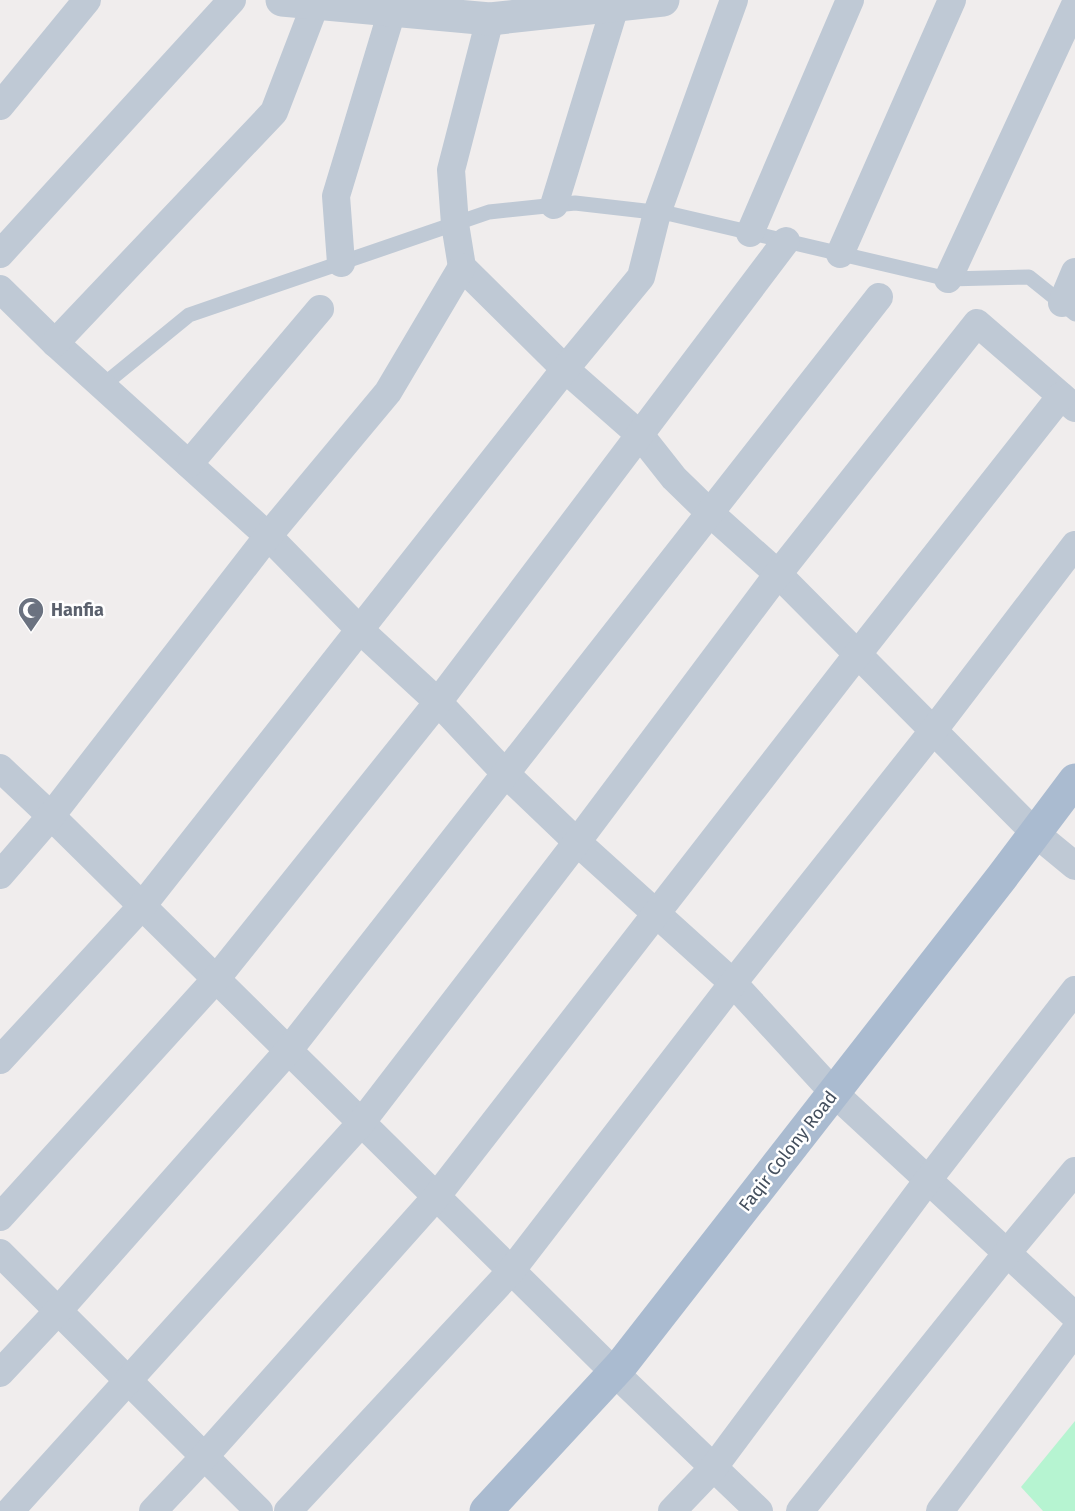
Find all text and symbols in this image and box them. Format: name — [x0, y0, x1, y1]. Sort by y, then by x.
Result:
mosque icon: Hanfia — [16, 595, 46, 633]
place label: Hanfia — [51, 599, 104, 621]
street label: Faqir Colony Road — [734, 1086, 842, 1216]

